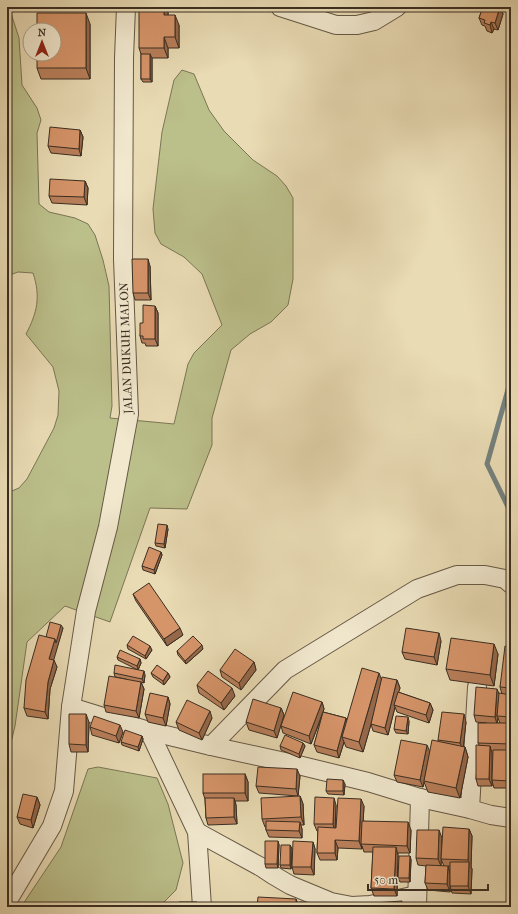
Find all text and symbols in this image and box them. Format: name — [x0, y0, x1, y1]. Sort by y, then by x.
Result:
north arrow — [22, 22, 62, 62]
text: N — [38, 26, 47, 39]
street label: JALAN DUKUH MALON — [117, 282, 135, 415]
scale bar — [368, 866, 488, 892]
text: 50 m — [374, 873, 398, 887]

